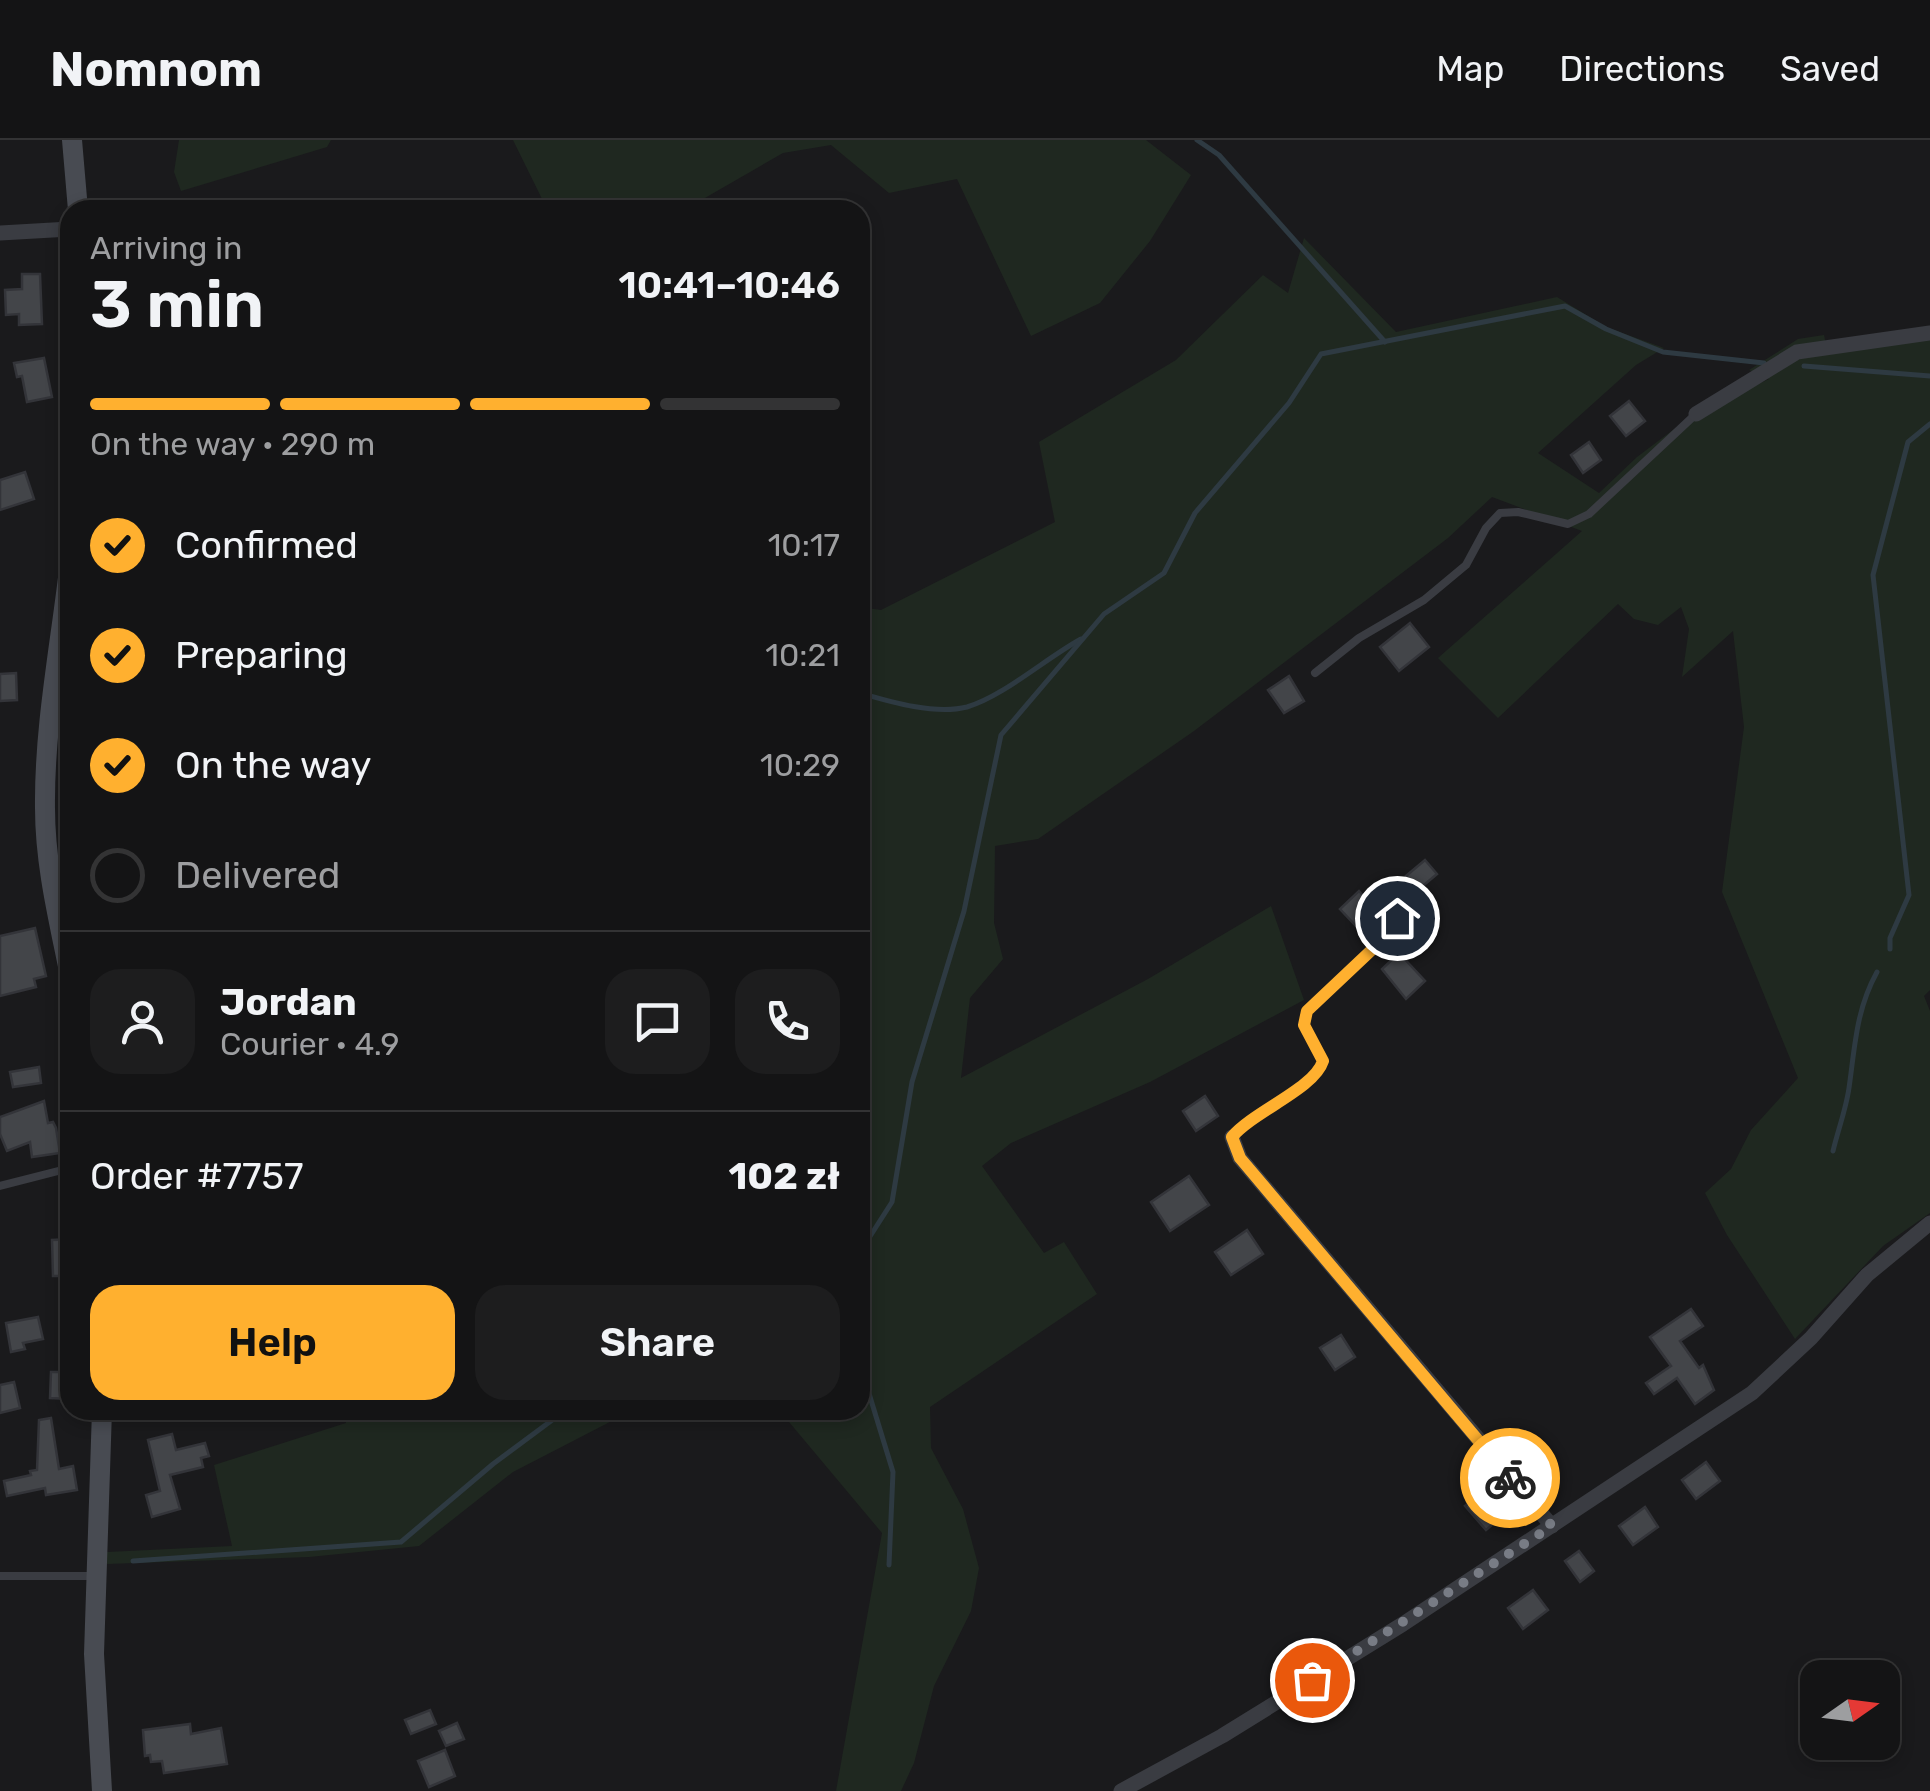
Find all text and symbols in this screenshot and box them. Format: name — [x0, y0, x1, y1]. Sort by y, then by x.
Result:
text: Nomnom — [50, 41, 262, 98]
text: Map — [1436, 48, 1504, 90]
text: Directions — [1559, 48, 1725, 90]
text: Saved — [1780, 48, 1880, 90]
text: Arriving in — [90, 229, 242, 267]
text: 10:41–10:46 — [619, 262, 840, 308]
text: 3 min — [90, 266, 264, 343]
text: On the way · 290 m — [90, 425, 375, 463]
icon: check — [90, 518, 145, 573]
text: Confirmed — [175, 522, 358, 568]
text: 10:17 — [768, 526, 840, 564]
icon: check — [90, 628, 145, 683]
text: Preparing — [175, 632, 348, 678]
text: 10:21 — [765, 636, 840, 674]
icon: check — [90, 738, 145, 793]
text: On the way — [175, 742, 371, 788]
text: 10:29 — [760, 746, 840, 784]
text: Delivered — [175, 852, 340, 898]
pin — [1355, 876, 1440, 961]
icon: home — [1370, 891, 1425, 946]
button: person — [90, 969, 195, 1074]
button: chat — [605, 969, 710, 1074]
button: phone — [735, 969, 840, 1074]
text: Jordan — [220, 979, 357, 1025]
text: Courier · 4.9 — [220, 1025, 399, 1063]
text: Order #7757 — [90, 1153, 304, 1199]
text: 102 zł — [728, 1153, 840, 1199]
button: Help — [90, 1285, 455, 1400]
button: Share — [475, 1285, 840, 1400]
courier — [1460, 1428, 1560, 1528]
icon: bike — [1483, 1451, 1538, 1506]
pin — [1270, 1638, 1355, 1723]
icon: bag — [1285, 1653, 1340, 1708]
north arrow — [1800, 1660, 1900, 1760]
map controls — [1800, 1660, 1900, 1760]

